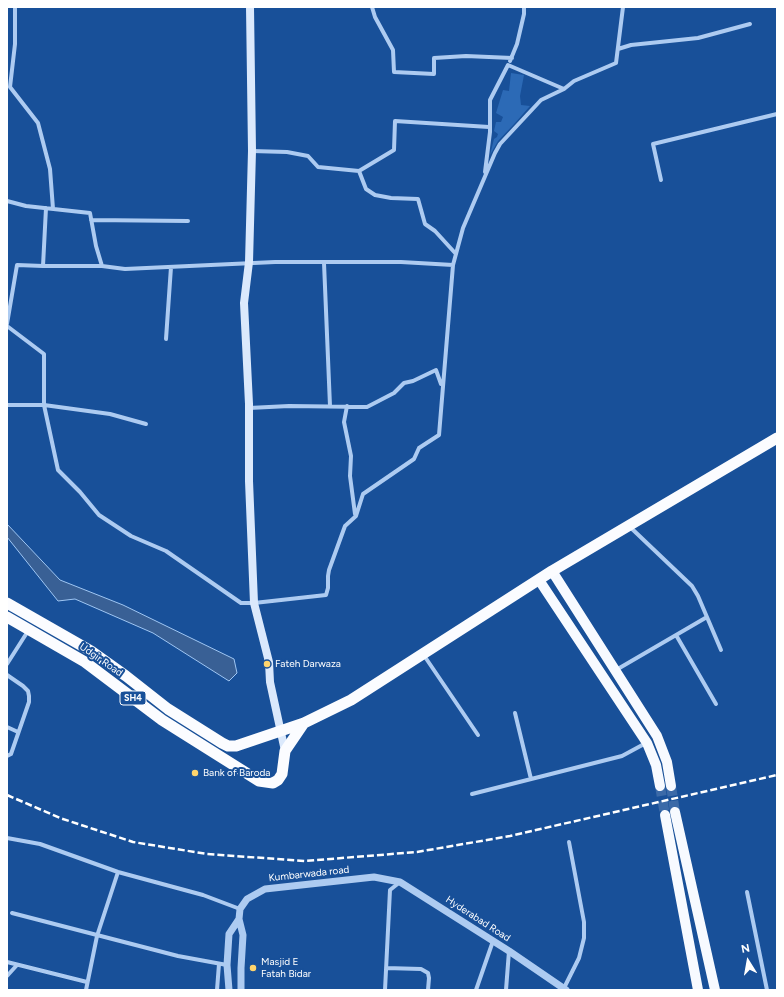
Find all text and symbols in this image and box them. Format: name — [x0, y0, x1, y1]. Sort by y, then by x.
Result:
street label: Udgir Road — [77, 641, 125, 679]
place label: Fateh Darwaza — [275, 658, 341, 670]
marker: Fateh Darwaza — [262, 659, 272, 669]
road number: SH4 — [120, 691, 146, 705]
place label: Bank of Baroda — [203, 767, 270, 779]
marker: Bank of Baroda — [190, 768, 200, 778]
street label: Kumbarwada road — [268, 864, 350, 884]
street label: Hyderabad Road — [443, 894, 513, 944]
north arrow — [728, 941, 768, 981]
text: N — [740, 942, 751, 956]
place label: Masjid E Fatah Bidar — [261, 956, 311, 980]
marker: Masjid E Fatah Bidar — [248, 963, 258, 973]

